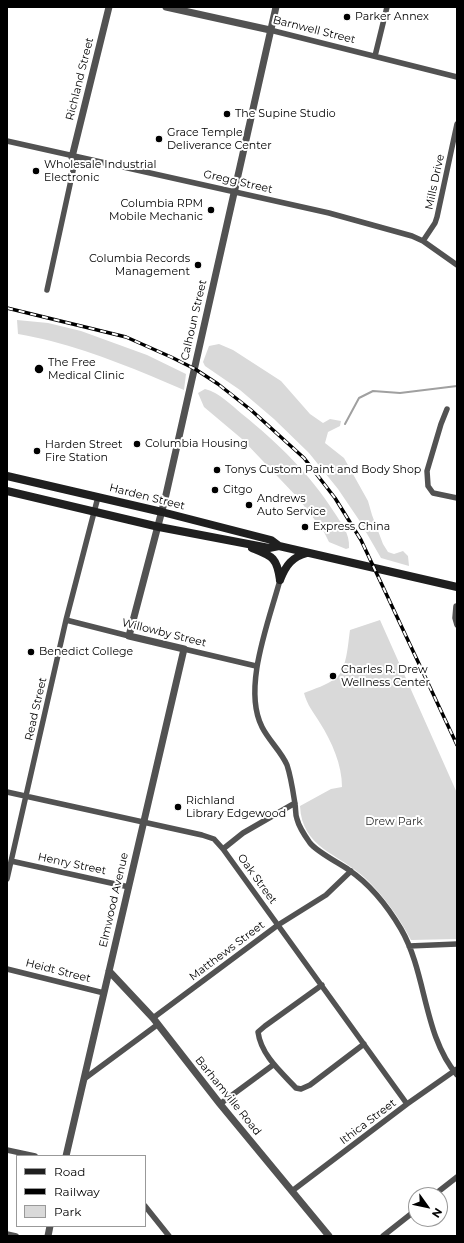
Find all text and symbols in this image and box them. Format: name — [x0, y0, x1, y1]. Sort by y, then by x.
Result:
place label: Parker Annex — [355, 10, 429, 24]
marker: Parker Annex — [342, 12, 352, 22]
street label: Barnwell Street — [271, 13, 357, 47]
street label: Richland Street — [63, 36, 97, 122]
place label: The Supine Studio — [235, 107, 336, 121]
marker: The Supine Studio — [222, 109, 232, 119]
place label: Grace Temple Deliverance Center — [167, 126, 272, 152]
marker: Grace Temple Deliverance Center — [154, 134, 164, 144]
street label: Mills Drive — [423, 153, 447, 211]
place label: Wholesale Industrial Electronic — [44, 158, 156, 184]
marker: Wholesale Industrial Electronic — [31, 166, 41, 176]
street label: Gregg Street — [202, 168, 274, 196]
place label: Columbia RPM Mobile Mechanic — [109, 197, 203, 223]
marker: Columbia RPM Mobile Mechanic — [206, 205, 216, 215]
place label: Columbia Records Management — [89, 252, 190, 278]
marker: Columbia Records Management — [193, 260, 203, 270]
street label: Calhoun Street — [178, 278, 210, 362]
place label: The Free Medical Clinic — [48, 356, 124, 382]
marker: The Free Medical Clinic — [33, 363, 45, 375]
place label: Columbia Housing — [145, 437, 248, 451]
place label: Harden Street Fire Station — [45, 438, 122, 464]
marker: Columbia Housing — [132, 439, 142, 449]
marker: Harden Street Fire Station — [32, 446, 42, 456]
place label: Tonys Custom Paint and Body Shop — [225, 463, 421, 477]
marker: Tonys Custom Paint and Body Shop — [212, 465, 222, 475]
street label: Harden Street — [108, 481, 186, 513]
place label: Citgo — [223, 483, 252, 497]
marker: Citgo — [210, 485, 220, 495]
place label: Andrews Auto Service — [257, 492, 326, 518]
marker: Andrews Auto Service — [244, 500, 254, 510]
place label: Express China — [313, 520, 390, 534]
marker: Express China — [300, 522, 310, 532]
street label: Willowby Street — [120, 616, 208, 650]
place label: Benedict College — [39, 645, 133, 659]
marker: Benedict College — [26, 647, 36, 657]
place label: Charles R. Drew Wellness Center — [341, 663, 430, 689]
marker: Charles R. Drew Wellness Center — [328, 671, 338, 681]
street label: Read Street — [22, 676, 50, 742]
place label: Richland Library Edgewood — [186, 794, 286, 820]
marker: Richland Library Edgewood — [173, 802, 183, 812]
park label: Drew Park — [365, 815, 423, 829]
street label: Henry Street — [37, 850, 107, 878]
street label: Elmwood Avenue — [97, 851, 131, 949]
street label: Oak Street — [234, 851, 280, 907]
street label: Matthews Street — [187, 918, 267, 984]
street label: Heidt Street — [24, 957, 92, 985]
street label: Barhamville Road — [192, 1054, 264, 1138]
street label: Ithica Street — [337, 1097, 399, 1147]
legend — [16, 1155, 146, 1227]
text: Road — [54, 1164, 85, 1179]
text: Railway — [54, 1184, 100, 1199]
north arrow — [408, 1187, 448, 1227]
text: Park — [54, 1204, 81, 1219]
text: N — [429, 1205, 446, 1221]

